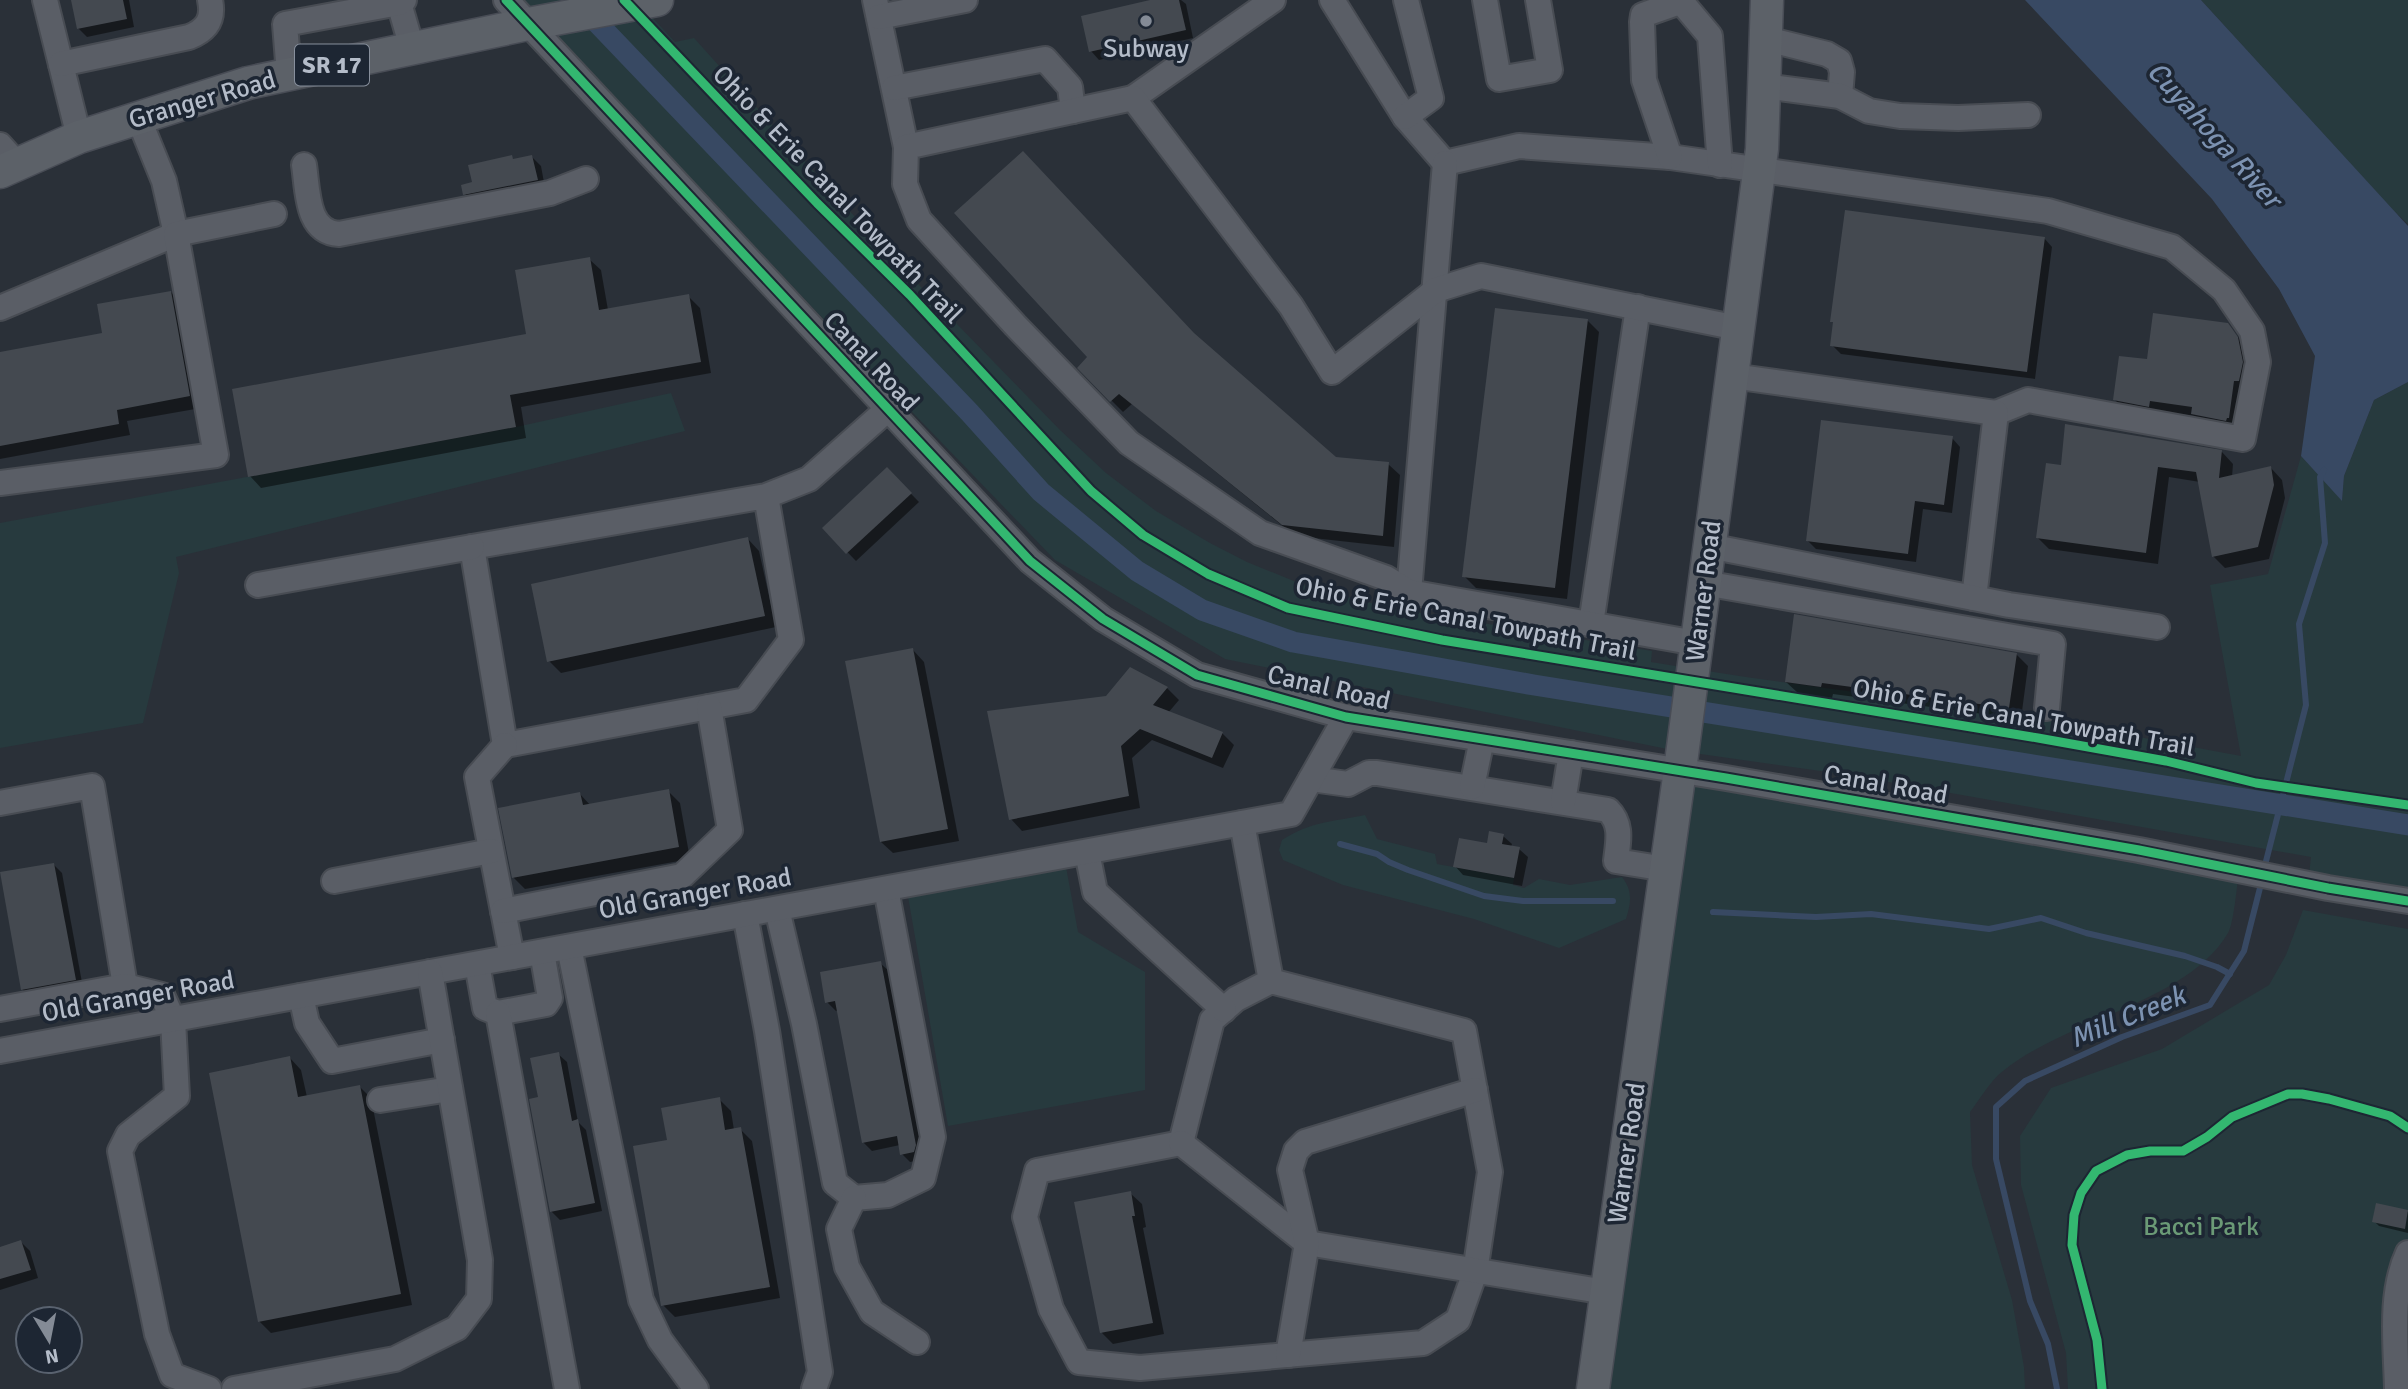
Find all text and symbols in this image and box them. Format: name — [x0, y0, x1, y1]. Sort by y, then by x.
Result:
marker: Subway — [1138, 13, 1154, 29]
place label: Subway — [1103, 33, 1189, 65]
road number: SR 17 — [295, 44, 369, 86]
water label: Cuyahoga River — [2140, 55, 2291, 217]
street label: Ohio & Erie Canal Towpath Trail — [705, 59, 969, 330]
street label: Granger Road — [125, 64, 279, 136]
street label: Canal Road — [817, 305, 926, 418]
street label: Warner Road — [1679, 519, 1729, 664]
street label: Ohio & Erie Canal Towpath Trail — [1293, 570, 1639, 668]
street label: Canal Road — [1264, 658, 1393, 718]
street label: Ohio & Erie Canal Towpath Trail — [1850, 672, 2197, 764]
street label: Canal Road — [1821, 758, 1950, 812]
street label: Old Granger Road — [596, 861, 794, 927]
street label: Old Granger Road — [39, 964, 237, 1030]
water label: Mill Creek — [2065, 977, 2193, 1055]
street label: Warner Road — [1601, 1081, 1653, 1226]
park label: Bacci Park — [2143, 1211, 2259, 1243]
north arrow — [14, 1305, 84, 1375]
text: N — [43, 1343, 60, 1369]

